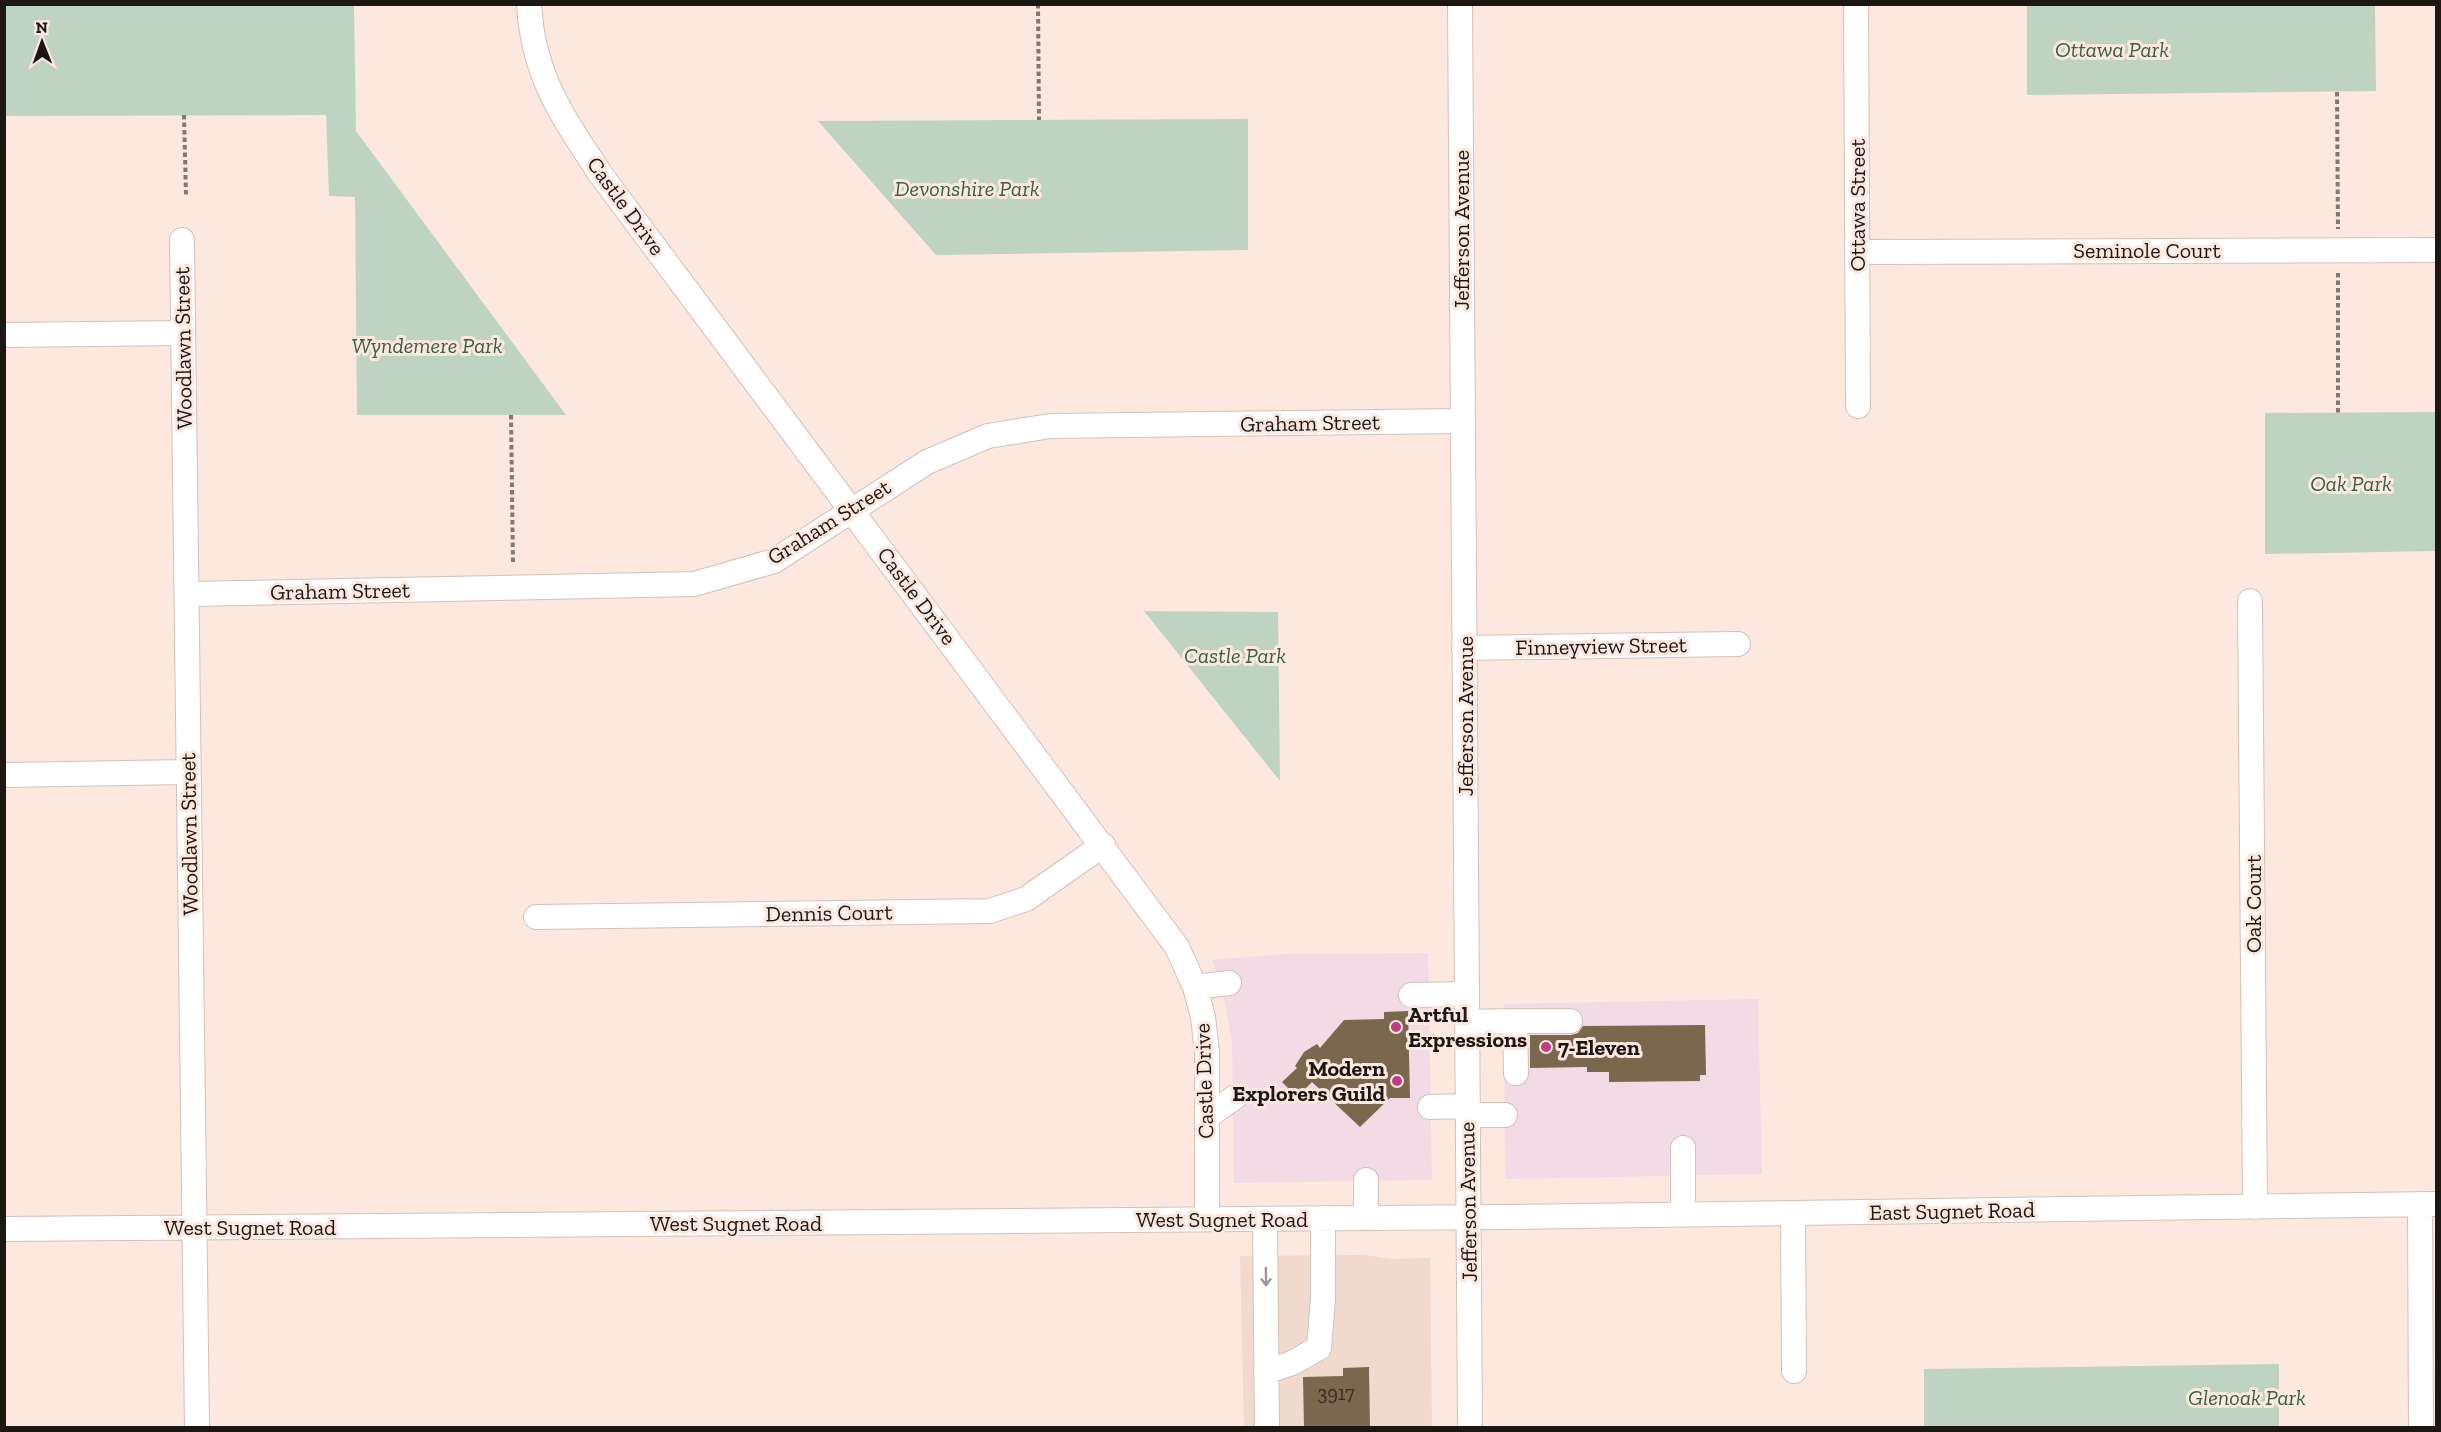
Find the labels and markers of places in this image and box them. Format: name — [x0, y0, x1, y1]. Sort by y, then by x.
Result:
place label: Artful Expressions — [1408, 1001, 1527, 1053]
marker: Artful Expressions — [1389, 1020, 1403, 1034]
place label: 7-Eleven — [1558, 1034, 1640, 1061]
marker: 7-Eleven — [1539, 1040, 1553, 1054]
place label: Modern Explorers Guild — [1232, 1055, 1385, 1107]
marker: Modern Explorers Guild — [1390, 1074, 1404, 1088]

